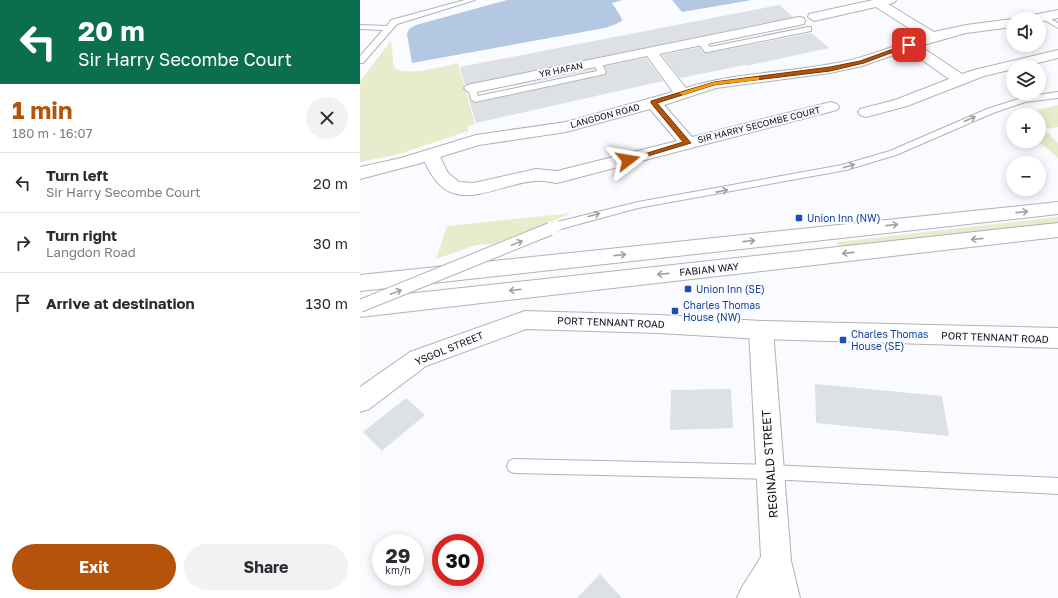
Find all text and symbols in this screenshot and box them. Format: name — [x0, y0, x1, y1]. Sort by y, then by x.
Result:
map controls — [1006, 12, 1046, 196]
button: sound — [1006, 12, 1046, 52]
text: 20 m — [78, 14, 145, 47]
icon: left — [12, 16, 64, 68]
pin — [892, 28, 926, 62]
icon: arrive — [898, 34, 920, 56]
text: Sir Harry Secombe Court — [78, 48, 292, 70]
street label: YR HAFAN — [538, 59, 584, 80]
button: layers — [1006, 60, 1046, 100]
text: 1 min — [12, 95, 72, 124]
button: close — [306, 97, 348, 139]
street label: LANGDON ROAD — [569, 101, 641, 130]
street label: SIR HARRY SECOMBE COURT — [696, 104, 822, 145]
button: + — [1006, 108, 1046, 148]
one-way arrow — [964, 115, 976, 123]
text: 180 m · 16:07 — [12, 125, 92, 141]
position arrow — [607, 139, 649, 181]
button: − — [1006, 156, 1046, 196]
one-way arrow — [842, 162, 855, 169]
text: Turn left — [46, 166, 108, 184]
icon: left — [12, 172, 34, 194]
text: 20 m — [313, 174, 348, 192]
text: Sir Harry Secombe Court — [46, 184, 200, 200]
one-way arrow — [715, 186, 728, 194]
one-way arrow — [1015, 208, 1028, 215]
one-way arrow — [587, 211, 600, 219]
place label: Union Inn (NW) — [807, 212, 881, 224]
marker: Union Inn (NW) — [794, 213, 804, 223]
one-way arrow — [885, 222, 898, 229]
text: Turn right — [46, 226, 117, 244]
icon: right — [12, 232, 34, 254]
text: 30 m — [313, 234, 348, 252]
one-way arrow — [971, 235, 984, 243]
one-way arrow — [742, 237, 755, 244]
one-way arrow — [510, 238, 522, 246]
text: Langdon Road — [46, 244, 136, 260]
one-way arrow — [842, 250, 855, 257]
one-way arrow — [613, 251, 626, 258]
street label: FABIAN WAY — [679, 260, 740, 278]
one-way arrow — [657, 270, 670, 278]
place label: Union Inn (SE) — [696, 283, 765, 295]
marker: Union Inn (SE) — [683, 284, 693, 294]
one-way arrow — [509, 286, 522, 294]
one-way arrow — [390, 287, 402, 295]
icon: arrive — [12, 292, 34, 314]
text: Arrive at destination — [46, 294, 195, 312]
text: 130 m — [306, 294, 348, 312]
place label: Charles Thomas House (NW) — [683, 299, 760, 323]
marker: Charles Thomas House (NW) — [670, 306, 680, 316]
street label: PORT TENNANT ROAD — [557, 314, 665, 330]
place label: Charles Thomas House (SE) — [851, 328, 928, 352]
street label: YSGOL STREET — [413, 329, 485, 367]
street label: PORT TENNANT ROAD — [941, 329, 1049, 345]
marker: Charles Thomas House (SE) — [838, 335, 848, 345]
street label: REGINALD STREET — [758, 409, 781, 519]
speed limit sign: 30 — [432, 534, 484, 586]
text: 29 — [386, 543, 410, 567]
button: Exit — [12, 544, 176, 590]
button: Share — [184, 544, 348, 590]
text: km/h — [385, 564, 411, 576]

